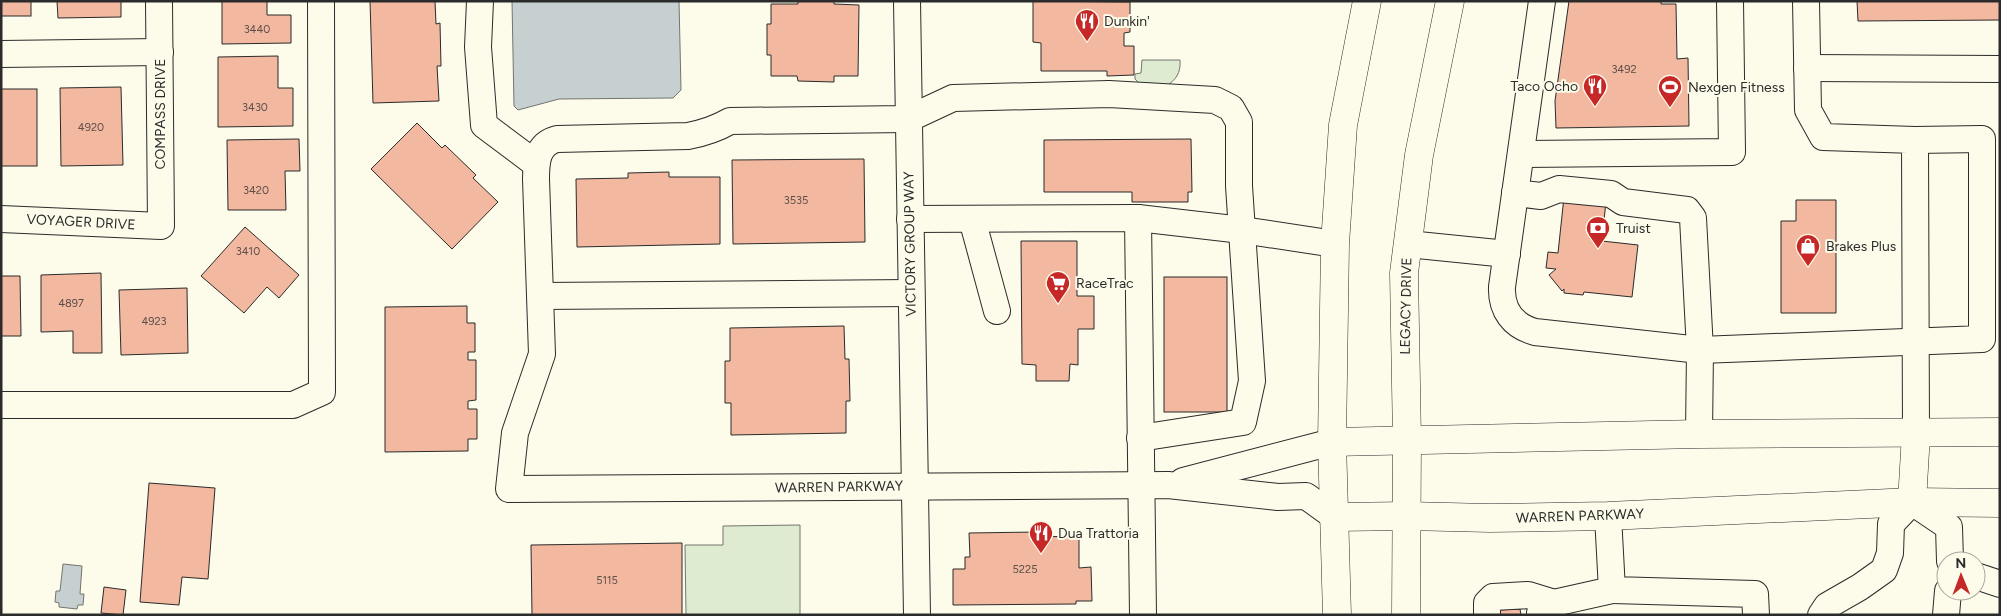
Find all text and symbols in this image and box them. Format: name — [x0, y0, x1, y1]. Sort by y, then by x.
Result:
restaurant icon: Dunkin' — [1074, 8, 1100, 42]
place label: Dunkin' — [1104, 13, 1150, 30]
house number: 3440 — [244, 23, 270, 36]
street label: COMPASS DRIVE — [152, 58, 169, 170]
house number: 3492 — [1611, 63, 1637, 76]
restaurant icon: Taco Ocho — [1582, 73, 1608, 107]
sports icon: Nexgen Fitness — [1657, 74, 1683, 108]
place label: Taco Ocho — [1510, 78, 1578, 95]
place label: Nexgen Fitness — [1688, 79, 1785, 96]
house number: 3430 — [242, 101, 268, 114]
house number: 4920 — [78, 121, 104, 134]
street label: VICTORY GROUP WAY — [900, 171, 920, 317]
house number: 3420 — [243, 184, 269, 197]
house number: 3535 — [784, 194, 808, 207]
street label: VOYAGER DRIVE — [26, 211, 136, 233]
bank icon: Truist — [1585, 215, 1611, 249]
place label: Truist — [1616, 220, 1651, 237]
shop icon: Brakes Plus — [1795, 233, 1821, 267]
place label: Brakes Plus — [1826, 238, 1896, 255]
house number: 3410 — [236, 245, 260, 258]
street label: LEGACY DRIVE — [1397, 257, 1415, 355]
supermarket icon: RaceTrac — [1045, 270, 1071, 304]
place label: RaceTrac — [1076, 275, 1134, 292]
house number: 4897 — [58, 297, 84, 310]
house number: 4923 — [141, 315, 167, 328]
street label: WARREN PARKWAY — [775, 477, 904, 497]
street label: WARREN PARKWAY — [1516, 505, 1645, 527]
restaurant icon: Dua Trattoria — [1028, 520, 1054, 554]
place label: Dua Trattoria — [1058, 525, 1139, 542]
north arrow — [1936, 551, 1986, 601]
text: N — [1955, 555, 1966, 572]
house number: 5225 — [1013, 563, 1037, 576]
house number: 5115 — [596, 574, 618, 587]

